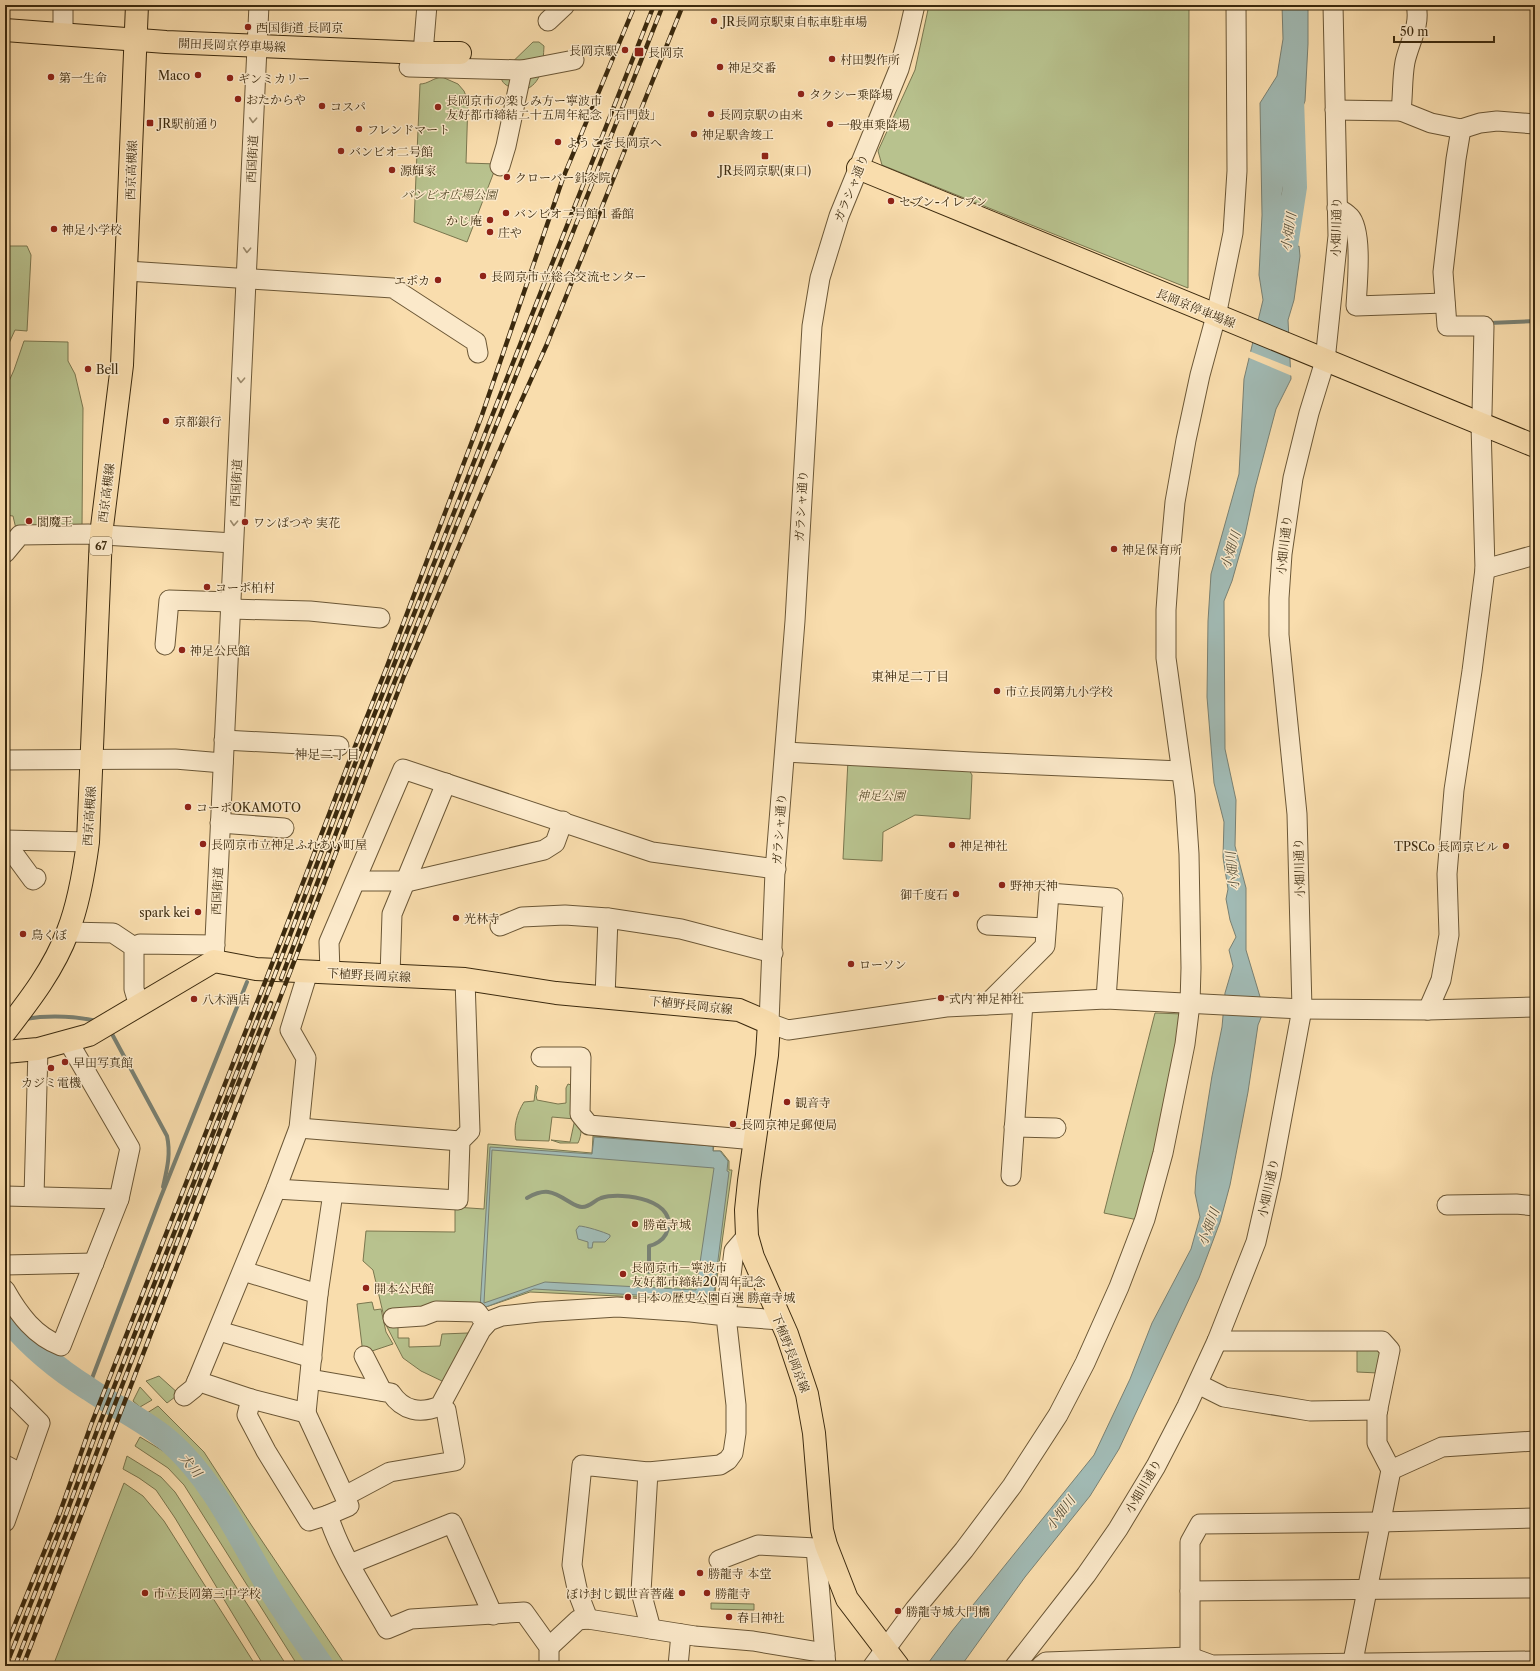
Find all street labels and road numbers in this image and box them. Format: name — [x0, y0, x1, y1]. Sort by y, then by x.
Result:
street label: 開田長岡京停車場線 — [178, 36, 286, 54]
street label: 西国街道 — [243, 135, 261, 183]
street label: 西京高槻線 — [122, 140, 140, 200]
street label: ガラシャ通り — [831, 152, 871, 224]
street label: 小畑川通り — [1328, 197, 1344, 257]
street label: 長岡京停車場線 — [1154, 285, 1238, 331]
street label: 西国街道 — [227, 459, 245, 507]
street label: 西京高槻線 — [95, 462, 117, 524]
street label: ガラシャ通り — [792, 470, 810, 542]
street label: 小畑川通り — [1273, 514, 1295, 576]
road number: 67 — [90, 537, 112, 555]
street label: 西京高槻線 — [79, 786, 99, 846]
street label: ガラシャ通り — [769, 793, 789, 865]
street label: 小畑川通り — [1290, 838, 1308, 898]
street label: 西国街道 — [208, 867, 226, 915]
street label: 下植野長岡京線 — [327, 965, 411, 985]
street label: 下植野長岡京線 — [648, 993, 734, 1017]
street label: 小畑川通り — [1254, 1157, 1282, 1219]
street label: 下植野長岡京線 — [769, 1311, 813, 1395]
street label: 小畑川通り — [1122, 1456, 1164, 1516]

